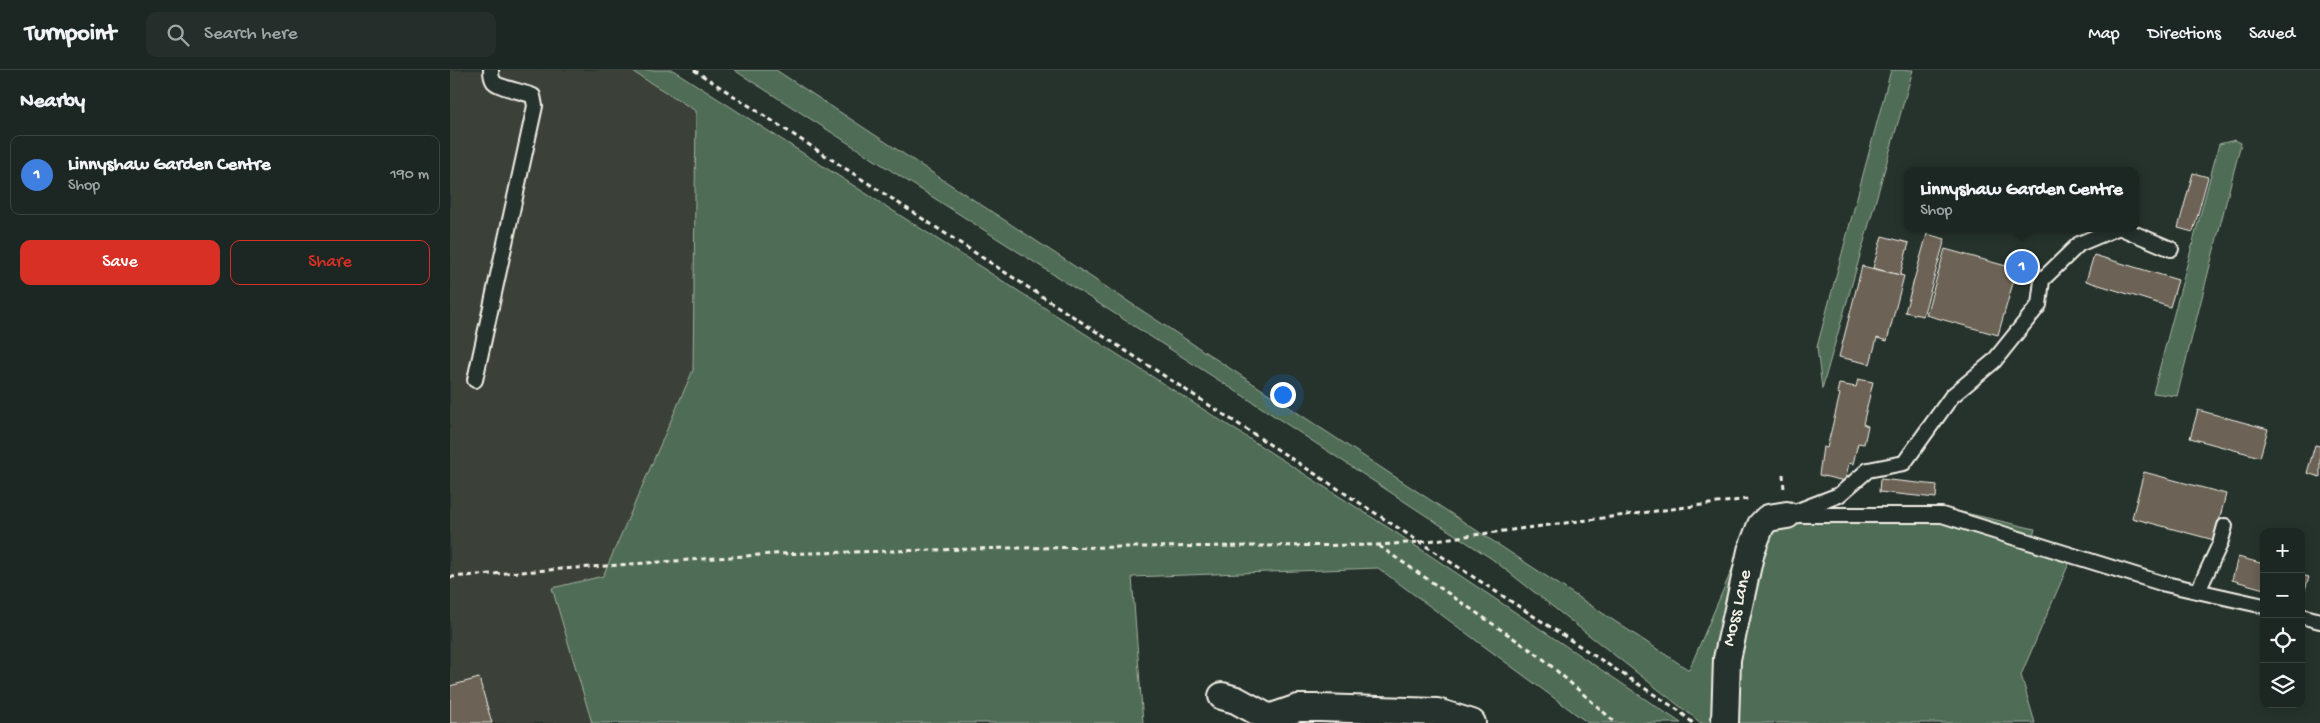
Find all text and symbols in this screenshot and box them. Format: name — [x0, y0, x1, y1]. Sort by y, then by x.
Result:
search box — [146, 12, 496, 57]
text: Turnpoint — [25, 20, 116, 49]
icon: search — [164, 21, 192, 49]
text: Search here — [204, 23, 298, 46]
text: Map — [2088, 24, 2120, 45]
text: Directions — [2148, 24, 2221, 45]
text: Saved — [2249, 24, 2295, 45]
text: Nearby — [20, 90, 85, 115]
text: Linnyshaw Garden Centre — [68, 154, 271, 177]
text: 1 — [34, 166, 40, 185]
text: 190 m — [390, 166, 429, 185]
popup — [1904, 167, 2139, 232]
text: Shop — [68, 177, 100, 196]
text: Linnyshaw Garden Centre — [1920, 179, 2123, 202]
text: Shop — [1920, 202, 1952, 221]
button: Save — [20, 240, 220, 285]
button: Share — [230, 240, 430, 285]
pin: 1 — [2006, 248, 2038, 286]
your location — [1270, 382, 1296, 408]
map controls — [2260, 528, 2305, 708]
button: + — [2260, 528, 2305, 573]
street label: Moss Lane — [1718, 567, 1758, 649]
button: − — [2260, 573, 2305, 618]
button: locate — [2260, 618, 2305, 663]
button: layers — [2260, 663, 2305, 708]

